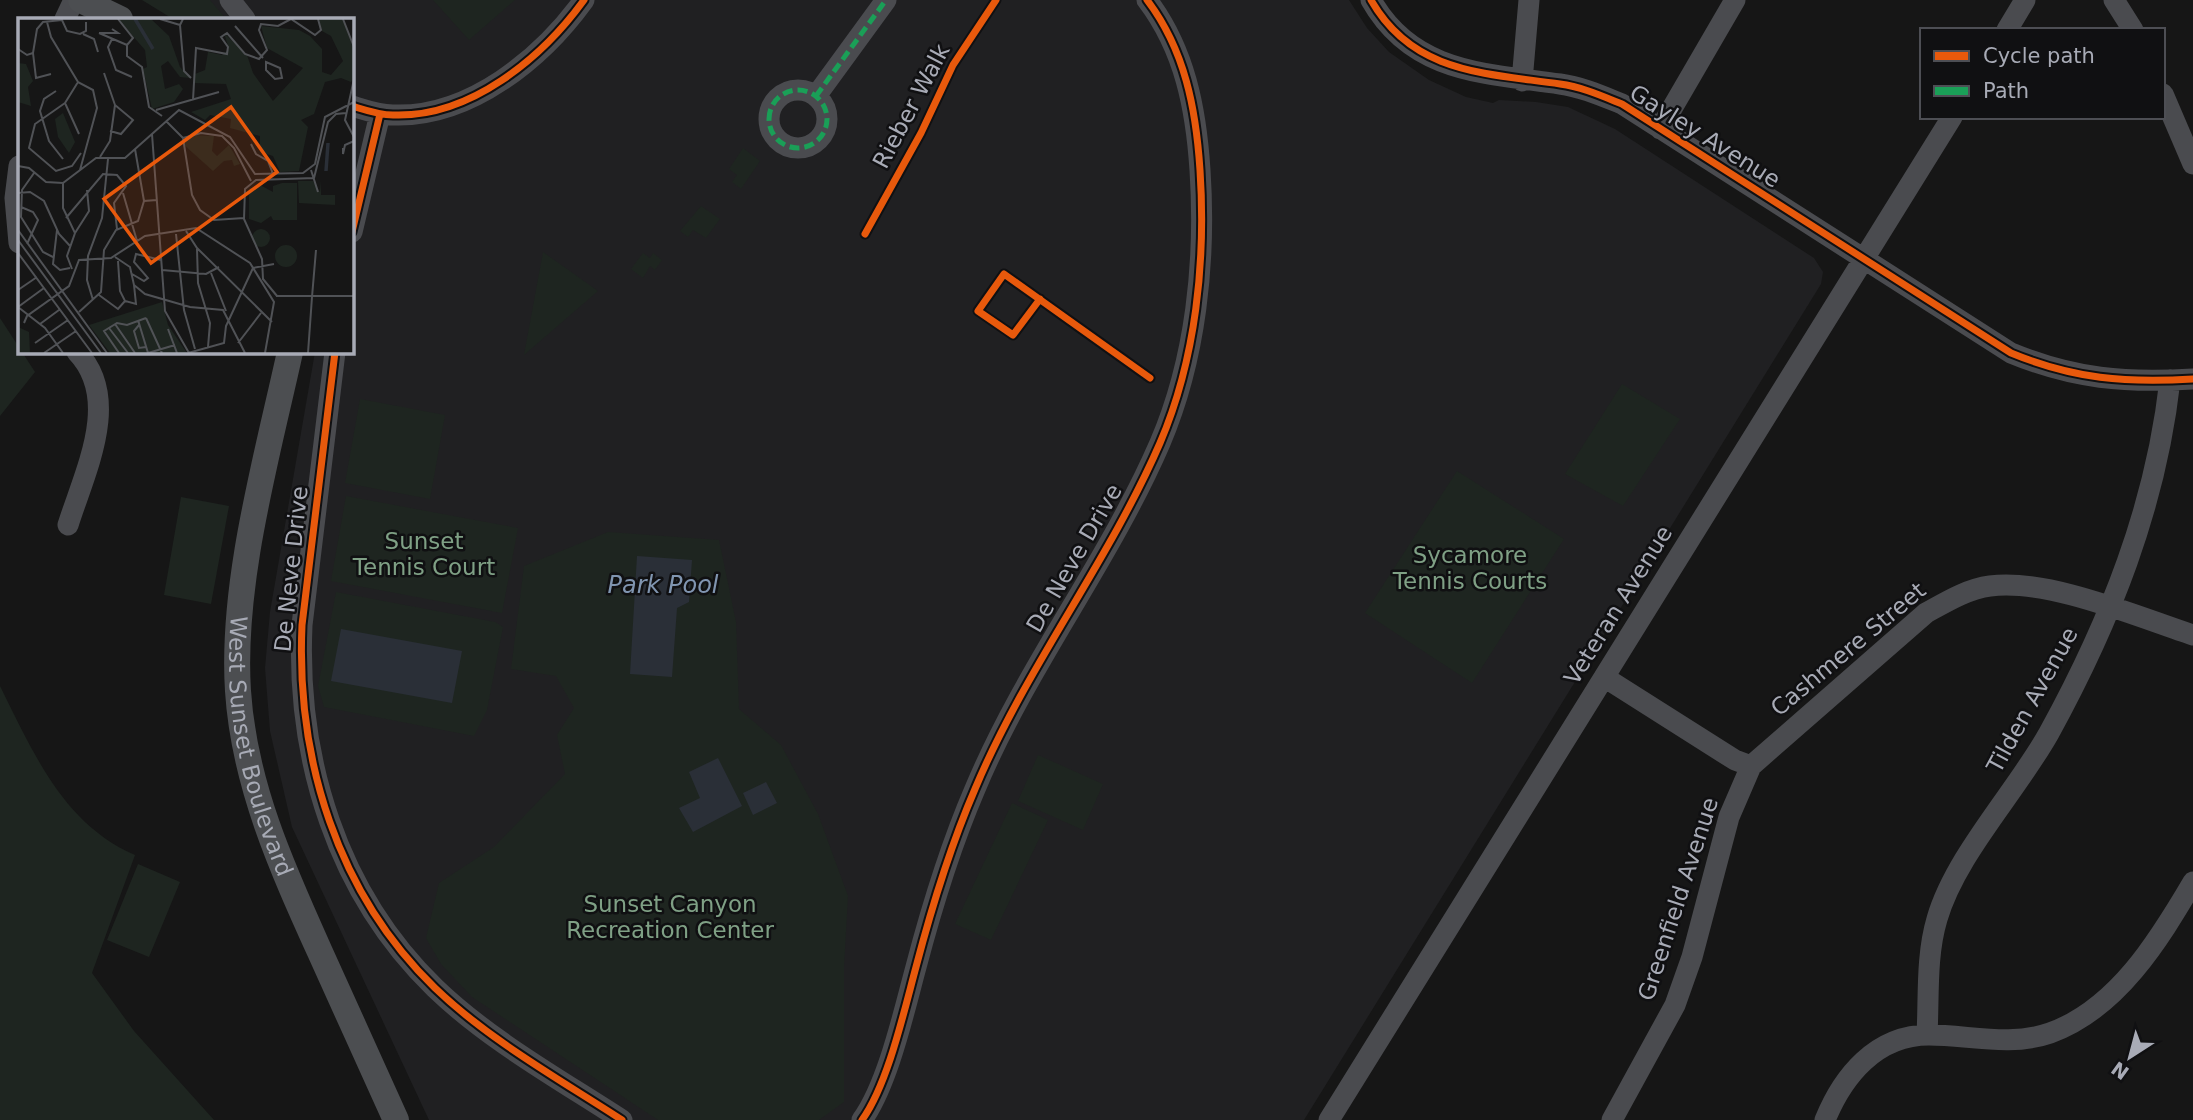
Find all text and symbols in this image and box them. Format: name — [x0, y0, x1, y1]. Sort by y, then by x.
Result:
inset map — [18, 18, 354, 354]
legend — [1920, 28, 2165, 119]
street label: Rieber Walk — [867, 39, 955, 173]
text: Cycle path — [1983, 44, 2095, 68]
street label: Gayley Avenue — [1625, 79, 1785, 193]
text: Path — [1983, 79, 2029, 103]
street label: De Neve Drive — [1021, 479, 1127, 637]
street label: De Neve Drive — [269, 485, 313, 653]
street label: Veteran Avenue — [1559, 521, 1677, 689]
park label: Sunset Tennis Court — [352, 528, 495, 580]
park label: Sycamore Tennis Courts — [1392, 542, 1547, 594]
water label: Park Pool — [607, 571, 719, 599]
street label: Cashmere Street — [1765, 577, 1931, 721]
street label: West Sunset Boulevard — [224, 615, 298, 880]
street label: Tilden Avenue — [1981, 623, 2083, 778]
street label: Greenfield Avenue — [1633, 794, 1723, 1004]
park label: Sunset Canyon Recreation Center — [566, 891, 774, 943]
north arrow — [2095, 1022, 2165, 1092]
text: N — [2107, 1057, 2133, 1084]

